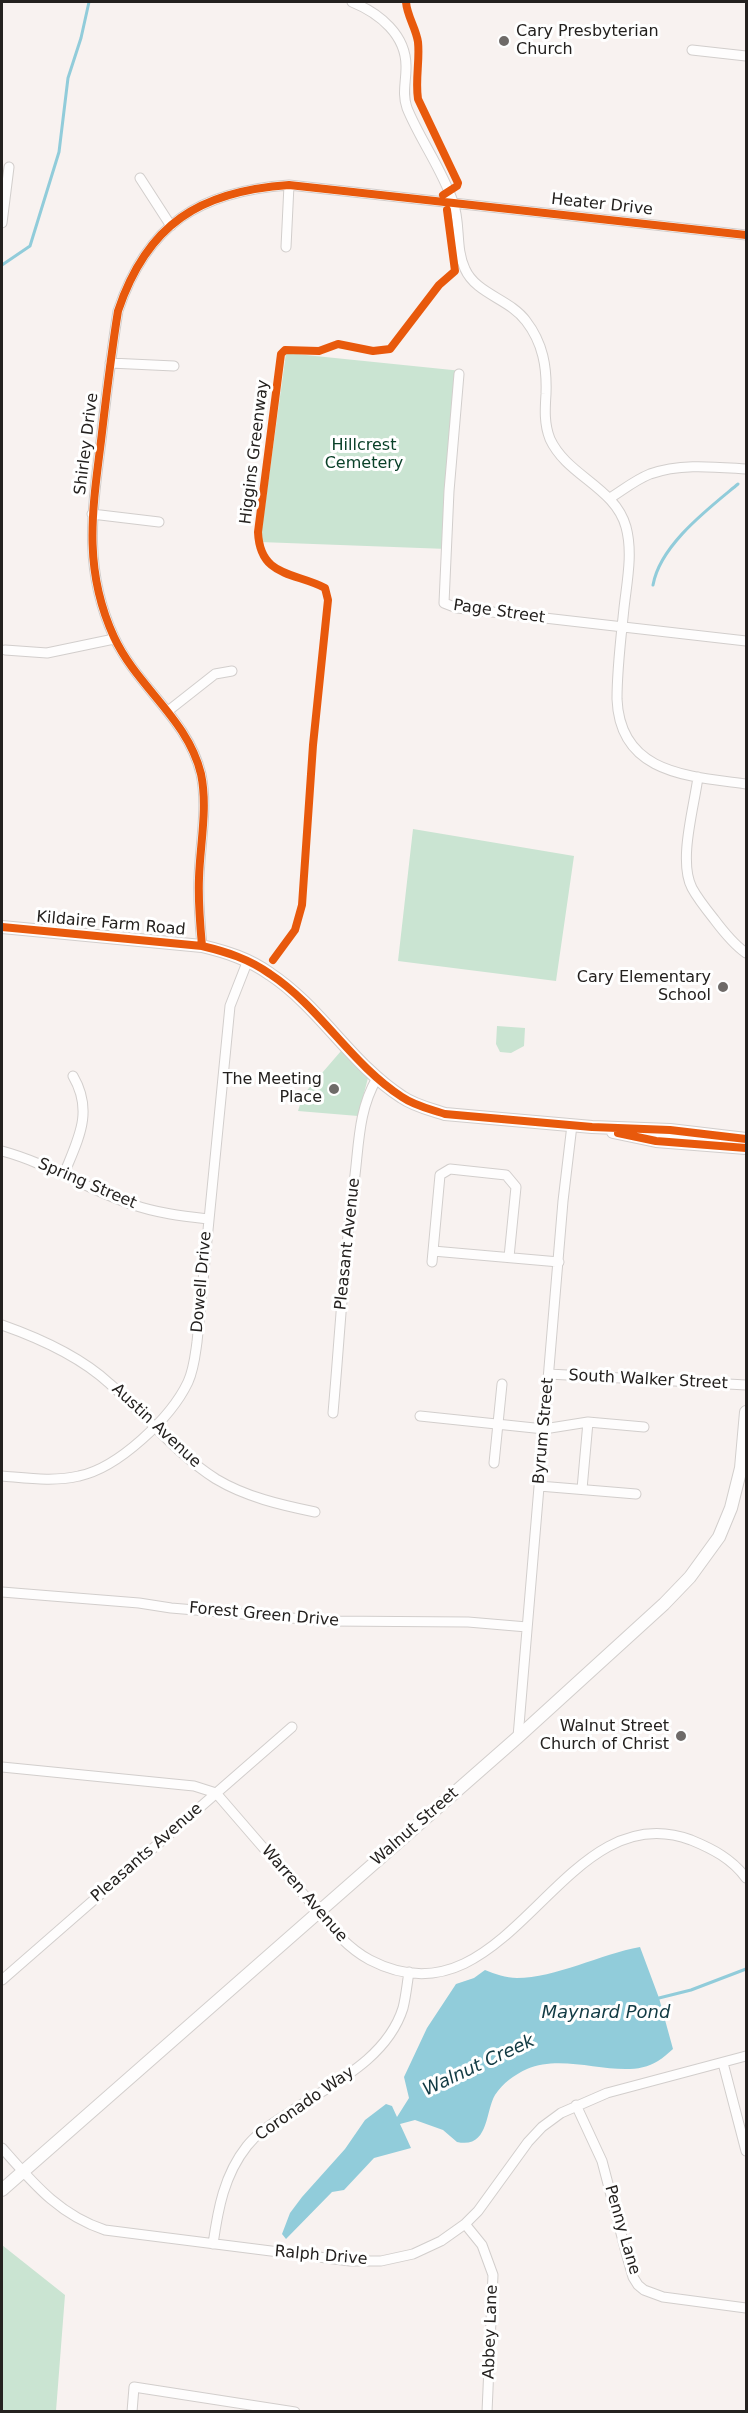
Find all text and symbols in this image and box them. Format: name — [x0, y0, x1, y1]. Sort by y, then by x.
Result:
place label: Cary Presbyterian Church — [516, 22, 659, 60]
marker: Cary Presbyterian Church — [497, 34, 511, 48]
street label: Heater Drive — [550, 190, 654, 220]
street label: Higgins Greenway — [237, 379, 273, 525]
street label: Shirley Drive — [71, 392, 103, 496]
park label: Hillcrest Cemetery — [325, 436, 403, 474]
street label: Page Street — [452, 596, 546, 628]
street label: Kildaire Farm Road — [36, 908, 186, 940]
place label: Cary Elementary School — [577, 968, 711, 1006]
marker: Cary Elementary School — [716, 980, 730, 994]
place label: The Meeting Place — [223, 1070, 322, 1108]
marker: The Meeting Place — [327, 1082, 341, 1096]
street label: Spring Street — [35, 1155, 139, 1213]
street label: Pleasant Avenue — [332, 1177, 364, 1311]
street label: Dowell Drive — [188, 1231, 216, 1333]
street label: South Walker Street — [568, 1366, 728, 1394]
street label: Byrum Street — [530, 1377, 558, 1485]
street label: Austin Avenue — [107, 1380, 205, 1472]
street label: Forest Green Drive — [188, 1599, 340, 1631]
place label: Walnut Street Church of Christ — [540, 1717, 669, 1755]
marker: Walnut Street Church of Christ — [674, 1729, 688, 1743]
street label: Walnut Street — [367, 1784, 463, 1870]
street label: Pleasants Avenue — [87, 1799, 207, 1907]
street label: Warren Avenue — [257, 1842, 351, 1946]
water label: Maynard Pond — [542, 2002, 670, 2024]
water label: Walnut Creek — [420, 2031, 538, 2101]
street label: Coronado Way — [252, 2063, 358, 2145]
street label: Penny Lane — [600, 2183, 644, 2277]
street label: Ralph Drive — [274, 2242, 368, 2270]
street label: Abbey Lane — [480, 2285, 502, 2379]

